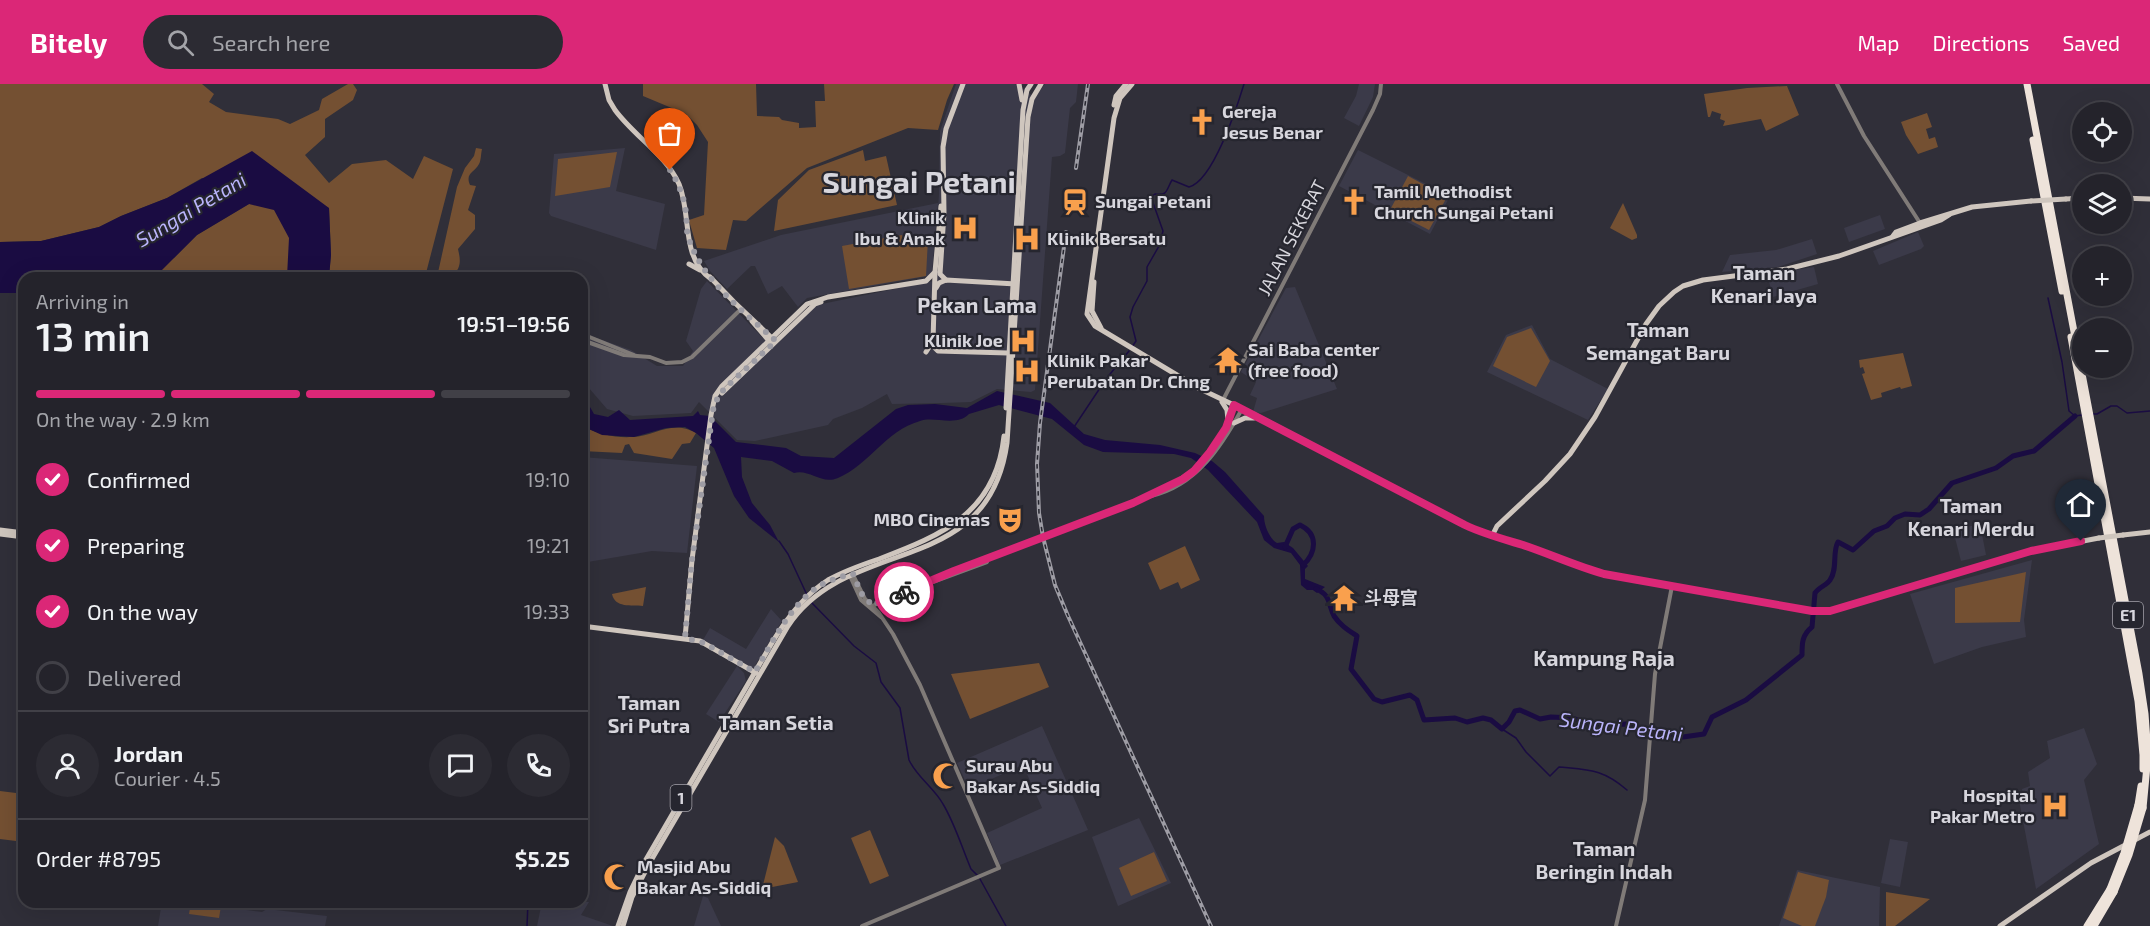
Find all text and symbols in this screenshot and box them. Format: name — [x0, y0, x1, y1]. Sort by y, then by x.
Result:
search box — [143, 15, 563, 69]
text: Bitely — [30, 25, 107, 59]
icon: search — [164, 26, 197, 59]
text: Search here — [212, 29, 330, 55]
text: Map — [1857, 30, 1900, 55]
text: Directions — [1933, 30, 2029, 55]
text: Saved — [2062, 30, 2120, 55]
place label: Gereja Jesus Benar — [1222, 100, 1323, 143]
map controls — [2072, 102, 2132, 378]
button: locate — [2072, 102, 2132, 162]
church icon: Gereja Jesus Benar — [1187, 107, 1217, 137]
pin — [644, 108, 695, 170]
icon: bag — [653, 117, 686, 150]
district label: Sungai Petani — [822, 163, 1016, 199]
water label: Sungai Petani — [131, 167, 250, 251]
button: layers — [2072, 174, 2132, 234]
street label: JALAN SEKERAT — [1252, 176, 1330, 299]
place label: Tamil Methodist Church Sungai Petani — [1374, 180, 1554, 223]
station icon: Sungai Petani — [1060, 187, 1090, 217]
church icon: Tamil Methodist Church Sungai Petani — [1339, 187, 1369, 217]
place label: Sungai Petani — [1095, 190, 1211, 212]
place label: Klinik Ibu & Anak — [854, 206, 945, 249]
hospital icon: Klinik Ibu & Anak — [950, 213, 980, 243]
hospital icon: Klinik Bersatu — [1012, 224, 1042, 254]
place label: Klinik Bersatu — [1047, 227, 1166, 249]
button: + — [2072, 246, 2132, 306]
district label: Taman Kenari Jaya — [1711, 260, 1817, 308]
text: Arriving in — [36, 289, 129, 313]
district label: Pekan Lama — [917, 292, 1037, 317]
text: 19:51–19:56 — [457, 310, 570, 336]
text: 13 min — [36, 312, 150, 359]
district label: Taman Semangat Baru — [1586, 317, 1730, 364]
button: − — [2072, 318, 2132, 378]
hospital icon: Klinik Joe — [1008, 326, 1038, 356]
place label: Klinik Joe — [924, 329, 1003, 351]
place label: Sai Baba center (free food) — [1248, 338, 1380, 381]
temple icon: Sai Baba center (free food) — [1213, 345, 1243, 375]
place label: Klinik Pakar Perubatan Dr. Chng — [1047, 349, 1210, 392]
hospital icon: Klinik Pakar Perubatan Dr. Chng — [1012, 356, 1042, 386]
text: On the way · 2.9 km — [36, 407, 210, 431]
icon: check — [36, 463, 69, 496]
text: Confirmed — [87, 466, 191, 492]
text: 19:10 — [526, 467, 570, 491]
pin — [2055, 479, 2106, 541]
icon: home — [2064, 488, 2097, 521]
district label: Taman Kenari Merdu — [1907, 493, 2035, 540]
theatre icon: MBO Cinemas — [995, 505, 1025, 535]
place label: MBO Cinemas — [874, 508, 990, 530]
icon: check — [36, 529, 69, 562]
text: Preparing — [87, 532, 185, 558]
text: 19:21 — [527, 533, 570, 557]
courier — [874, 562, 934, 622]
icon: bike — [888, 576, 921, 609]
temple icon: 斗母宫 — [1329, 583, 1359, 613]
place label: 斗母宫 — [1364, 586, 1418, 608]
icon: check — [36, 595, 69, 628]
text: On the way — [87, 598, 198, 624]
text: 19:33 — [524, 599, 570, 623]
road number: E1 — [2113, 602, 2143, 628]
district label: Kampung Raja — [1533, 645, 1675, 670]
text: Delivered — [87, 664, 182, 690]
district label: Taman Sri Putra — [608, 690, 690, 737]
water label: Sungai Petani — [1558, 707, 1684, 746]
district label: Taman Setia — [718, 710, 834, 734]
button: person — [36, 734, 99, 797]
button: chat — [429, 734, 492, 797]
button: phone — [507, 734, 570, 797]
text: Jordan — [114, 740, 183, 766]
place label: Surau Abu Bakar As-Siddiq — [966, 754, 1100, 797]
mosque icon: Surau Abu Bakar As-Siddiq — [931, 761, 961, 791]
text: Courier · 4.5 — [114, 766, 221, 790]
place label: Hospital Pakar Metro — [1930, 784, 2035, 827]
road number: 1 — [670, 785, 692, 811]
hospital icon: Hospital Pakar Metro — [2040, 791, 2070, 821]
district label: Taman Beringin Indah — [1536, 836, 1672, 883]
text: Order #8795 — [36, 845, 161, 871]
text: $5.25 — [515, 845, 570, 871]
place label: Masjid Abu Bakar As-Siddiq — [637, 855, 771, 898]
mosque icon: Masjid Abu Bakar As-Siddiq — [602, 862, 632, 892]

